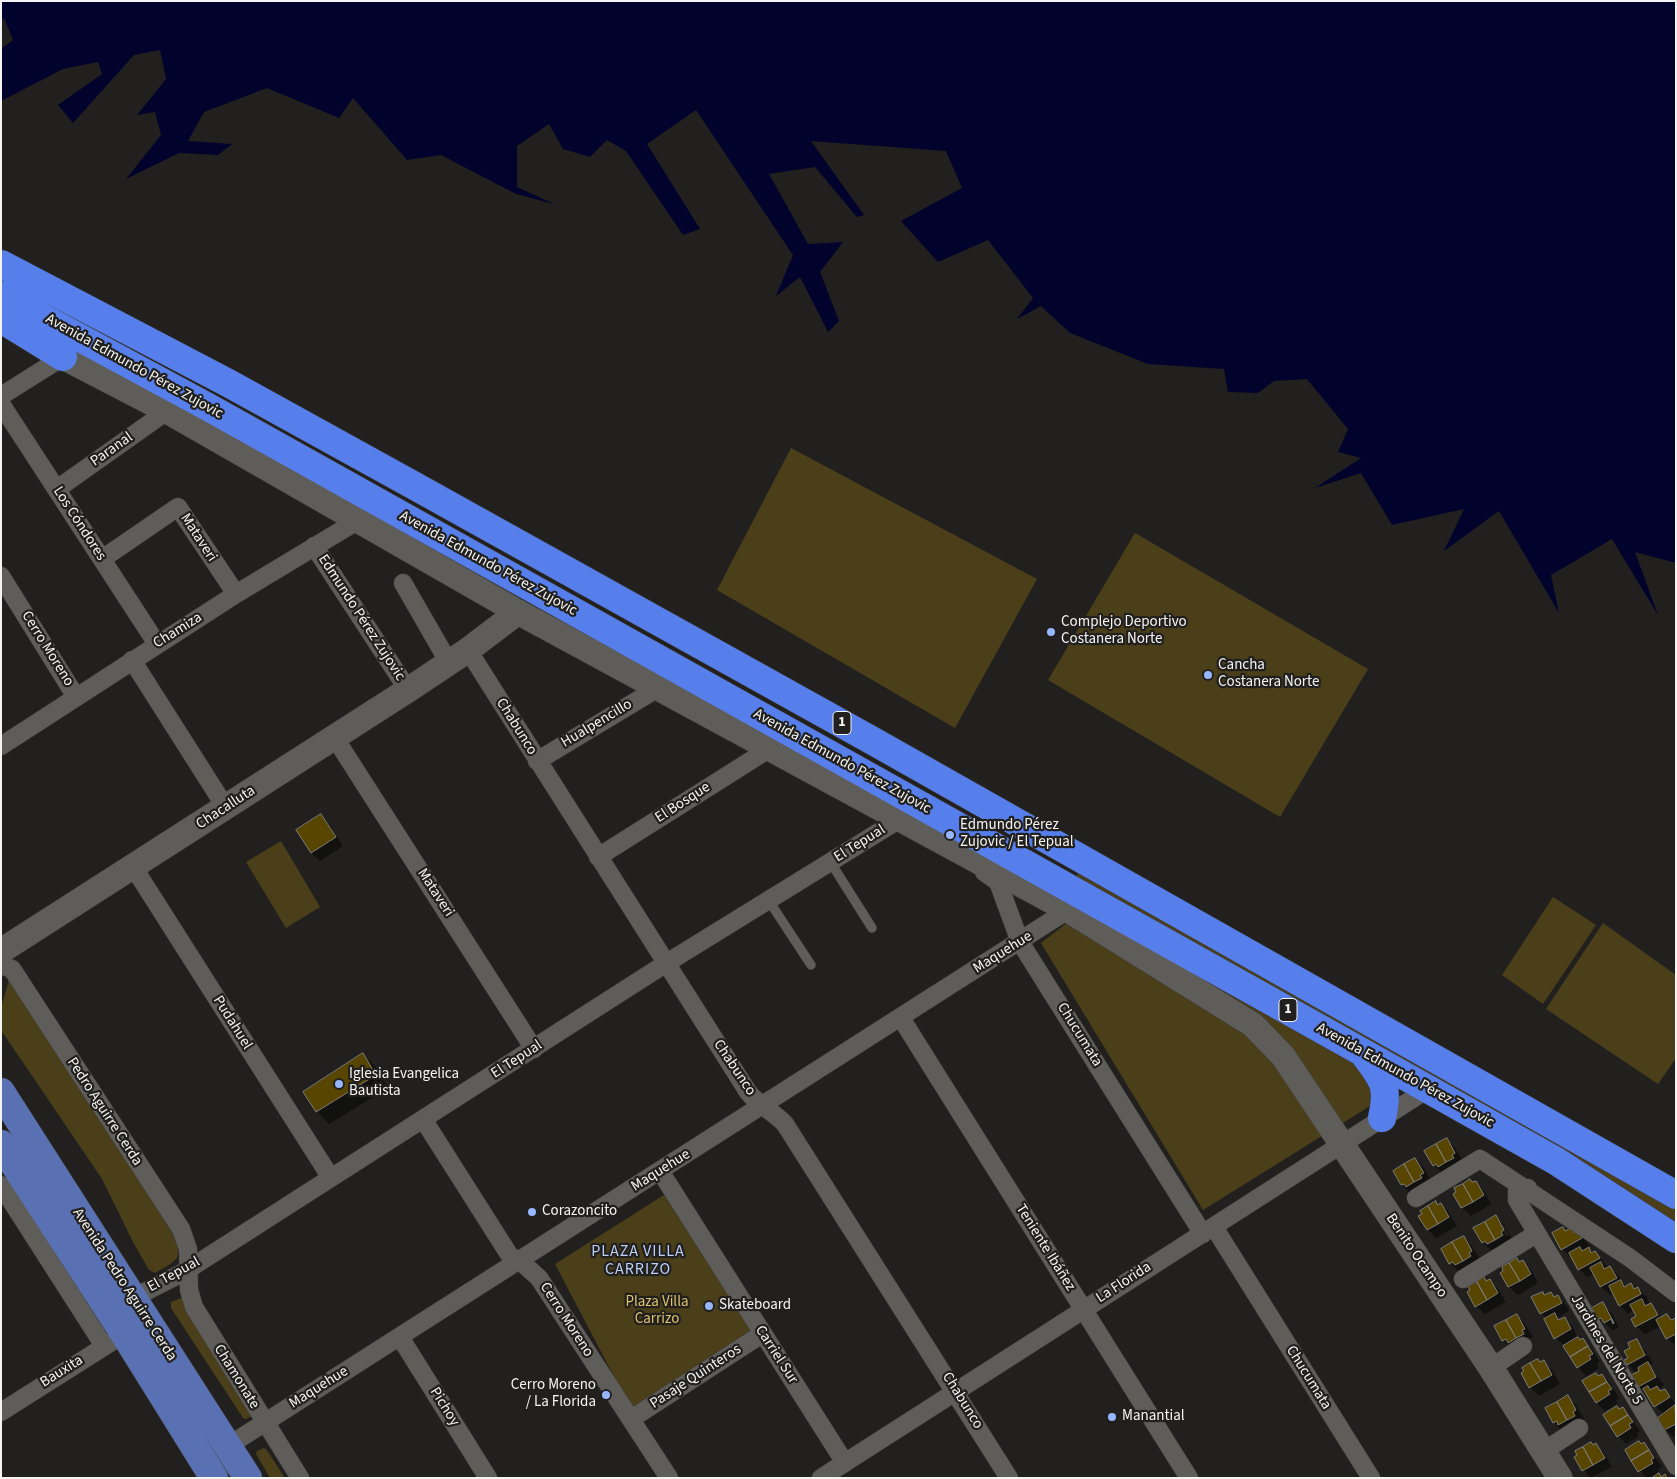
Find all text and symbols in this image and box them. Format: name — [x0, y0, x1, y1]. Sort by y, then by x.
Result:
street label: Avenida Edmundo Pérez Zujovic — [42, 311, 226, 423]
street label: Paranal — [87, 429, 137, 471]
street label: Los Cóndores — [48, 484, 110, 564]
street label: Avenida Edmundo Pérez Zujovic — [396, 508, 580, 620]
street label: Mataveri — [176, 511, 220, 565]
street label: Edmundo Pérez Zujovic — [313, 551, 409, 685]
street label: Cerro Moreno — [17, 608, 77, 690]
street label: Chamiza — [150, 609, 206, 653]
place label: Complejo Deportivo Costanera Norte — [1061, 614, 1187, 649]
marker: Complejo Deportivo Costanera Norte — [1045, 626, 1057, 638]
place label: Cancha Costanera Norte — [1218, 657, 1319, 692]
marker: Cancha Costanera Norte — [1202, 669, 1214, 681]
street label: Chabunco — [492, 695, 540, 759]
street label: Hualpencillo — [558, 696, 636, 752]
street label: Avenida Edmundo Pérez Zujovic — [750, 706, 934, 818]
road number: 1 — [833, 711, 851, 734]
street label: El Bosque — [652, 779, 714, 827]
street label: Chacalluta — [193, 782, 259, 834]
place label: Edmundo Pérez Zujovic / El Tepual — [960, 817, 1074, 852]
street label: El Tepual — [831, 821, 889, 867]
marker: Edmundo Pérez Zujovic / El Tepual — [944, 829, 956, 841]
street label: Mataveri — [413, 866, 457, 920]
street label: Maquehue — [970, 928, 1036, 978]
street label: Pudahuel — [208, 993, 256, 1053]
road number: 1 — [1279, 998, 1297, 1022]
street label: Chucumata — [1052, 1000, 1106, 1070]
street label: Avenida Edmundo Pérez Zujovic — [1313, 1020, 1497, 1132]
street label: El Tepual — [488, 1037, 546, 1083]
street label: Chabunco — [709, 1037, 759, 1099]
street label: Pedro Aguirre Cerda — [62, 1055, 146, 1169]
place label: Iglesia Evangelica Bautista — [349, 1066, 459, 1101]
marker: Iglesia Evangelica Bautista — [333, 1078, 345, 1090]
street label: Maquehue — [628, 1146, 694, 1196]
street label: Teniente Ibáñez — [1011, 1201, 1079, 1295]
place label: Corazoncito — [542, 1203, 617, 1221]
street label: Avenida Pedro Aguirre Cerda — [68, 1205, 180, 1365]
marker: Corazoncito — [526, 1206, 538, 1218]
street label: Benito Ocampo — [1381, 1211, 1451, 1301]
district label: PLAZA VILLA CARRIZO — [590, 1242, 686, 1280]
street label: El Tepual — [145, 1253, 203, 1297]
street label: La Florida — [1093, 1259, 1155, 1307]
street label: Cerro Moreno — [535, 1279, 597, 1361]
street label: Jardines del Norte 5 — [1566, 1292, 1646, 1408]
park label: Plaza Villa Carrizo — [625, 1294, 689, 1329]
place label: Skateboard — [719, 1297, 791, 1315]
marker: Skateboard — [703, 1300, 715, 1312]
street label: Carriel Sur — [751, 1322, 801, 1388]
street label: Chamonate — [209, 1341, 263, 1413]
street label: Pasaje Quinteros — [647, 1341, 745, 1413]
street label: Chucumata — [1281, 1343, 1335, 1413]
street label: Bauxita — [37, 1352, 87, 1392]
street label: Maquehue — [286, 1363, 352, 1413]
street label: Chabunco — [938, 1369, 986, 1433]
place label: Cerro Moreno / La Florida — [511, 1377, 596, 1412]
street label: Pichoy — [425, 1384, 463, 1430]
marker: Cerro Moreno / La Florida — [600, 1389, 612, 1401]
place label: Manantial — [1122, 1408, 1185, 1426]
marker: Manantial — [1106, 1411, 1118, 1423]

